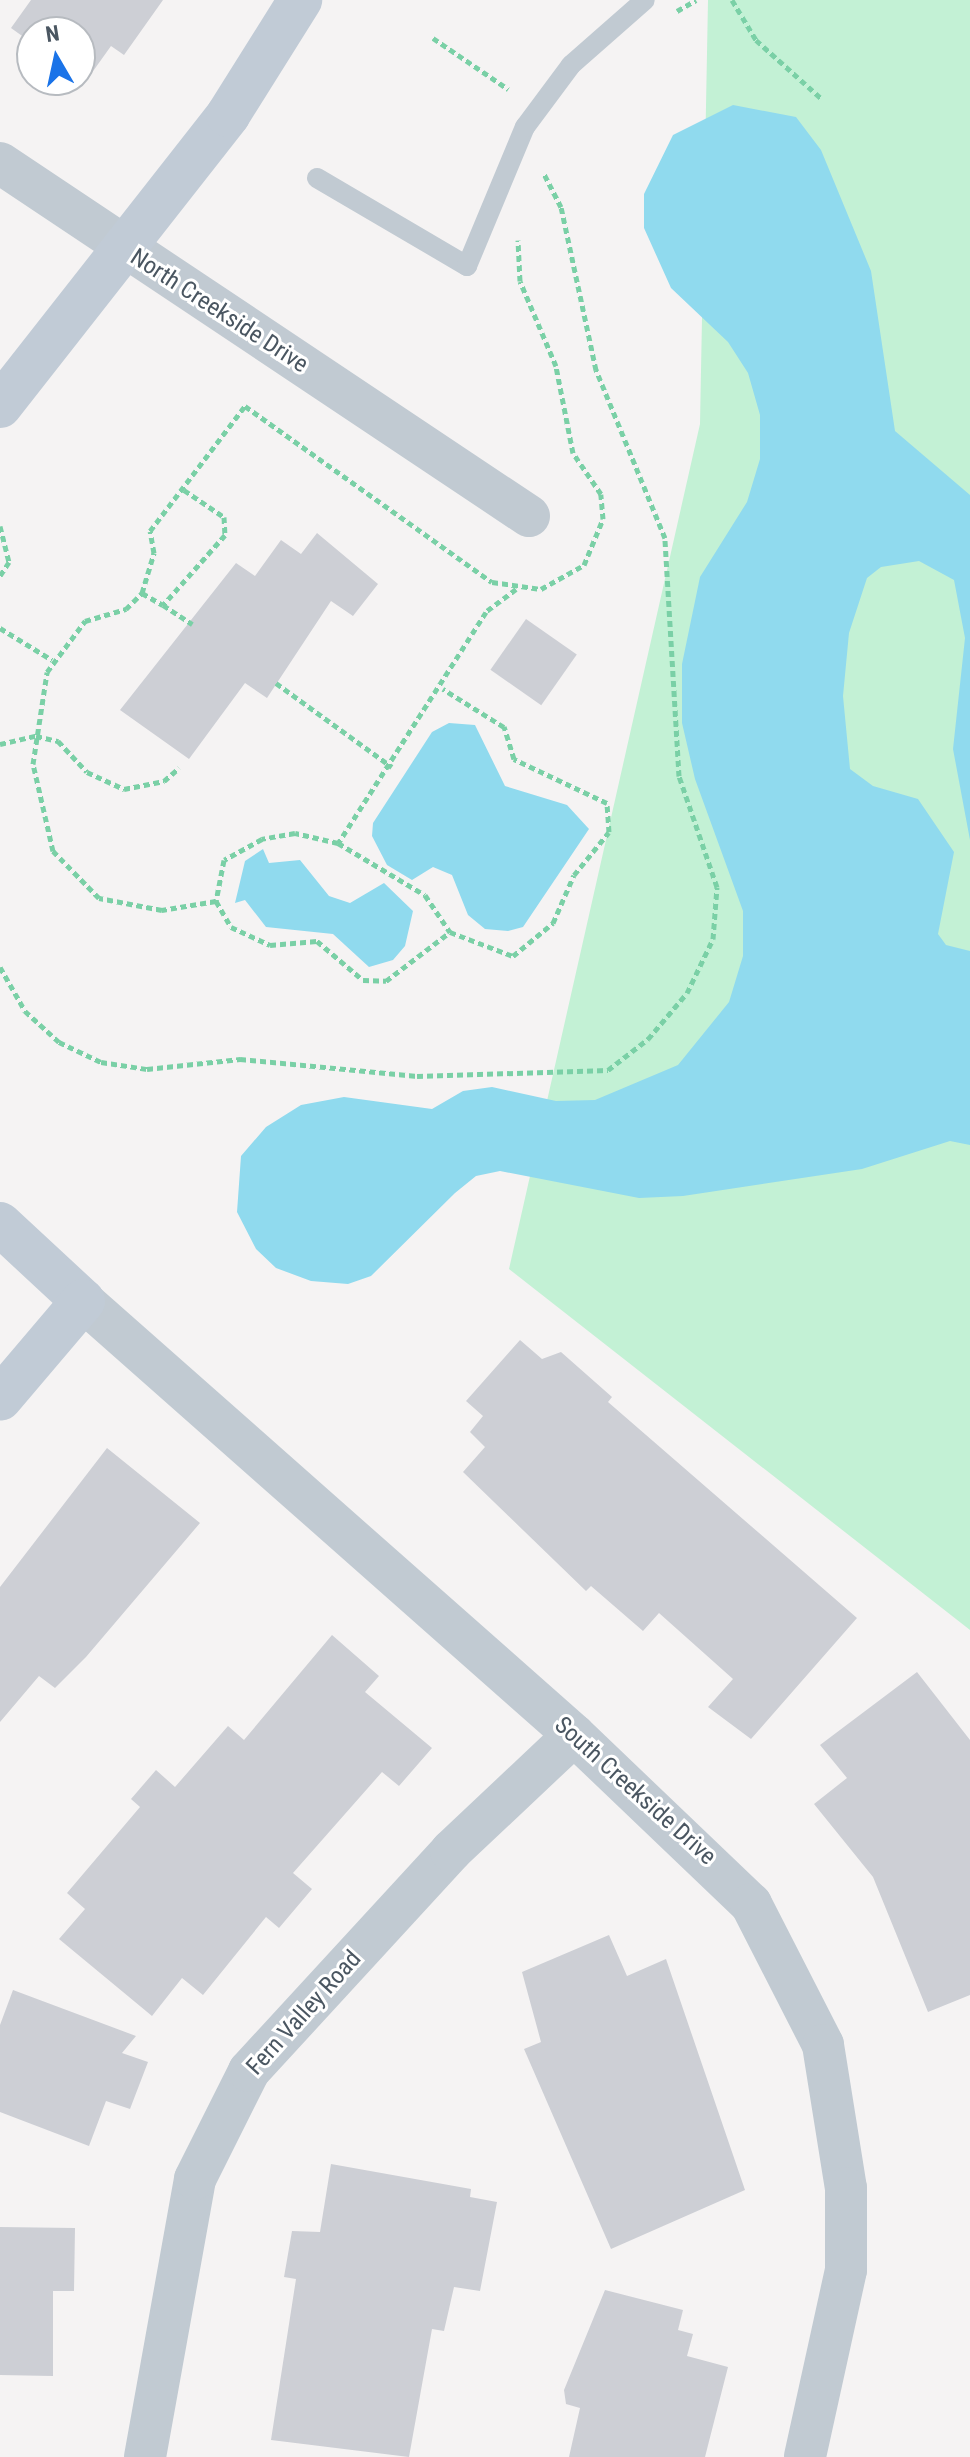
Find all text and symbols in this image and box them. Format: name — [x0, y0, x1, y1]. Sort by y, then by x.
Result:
north arrow — [16, 16, 96, 96]
text: N — [44, 20, 61, 47]
street label: North Creekside Drive — [125, 243, 313, 379]
street label: South Creekside Drive — [548, 1711, 722, 1871]
street label: Fern Valley Road — [241, 1945, 367, 2081]

